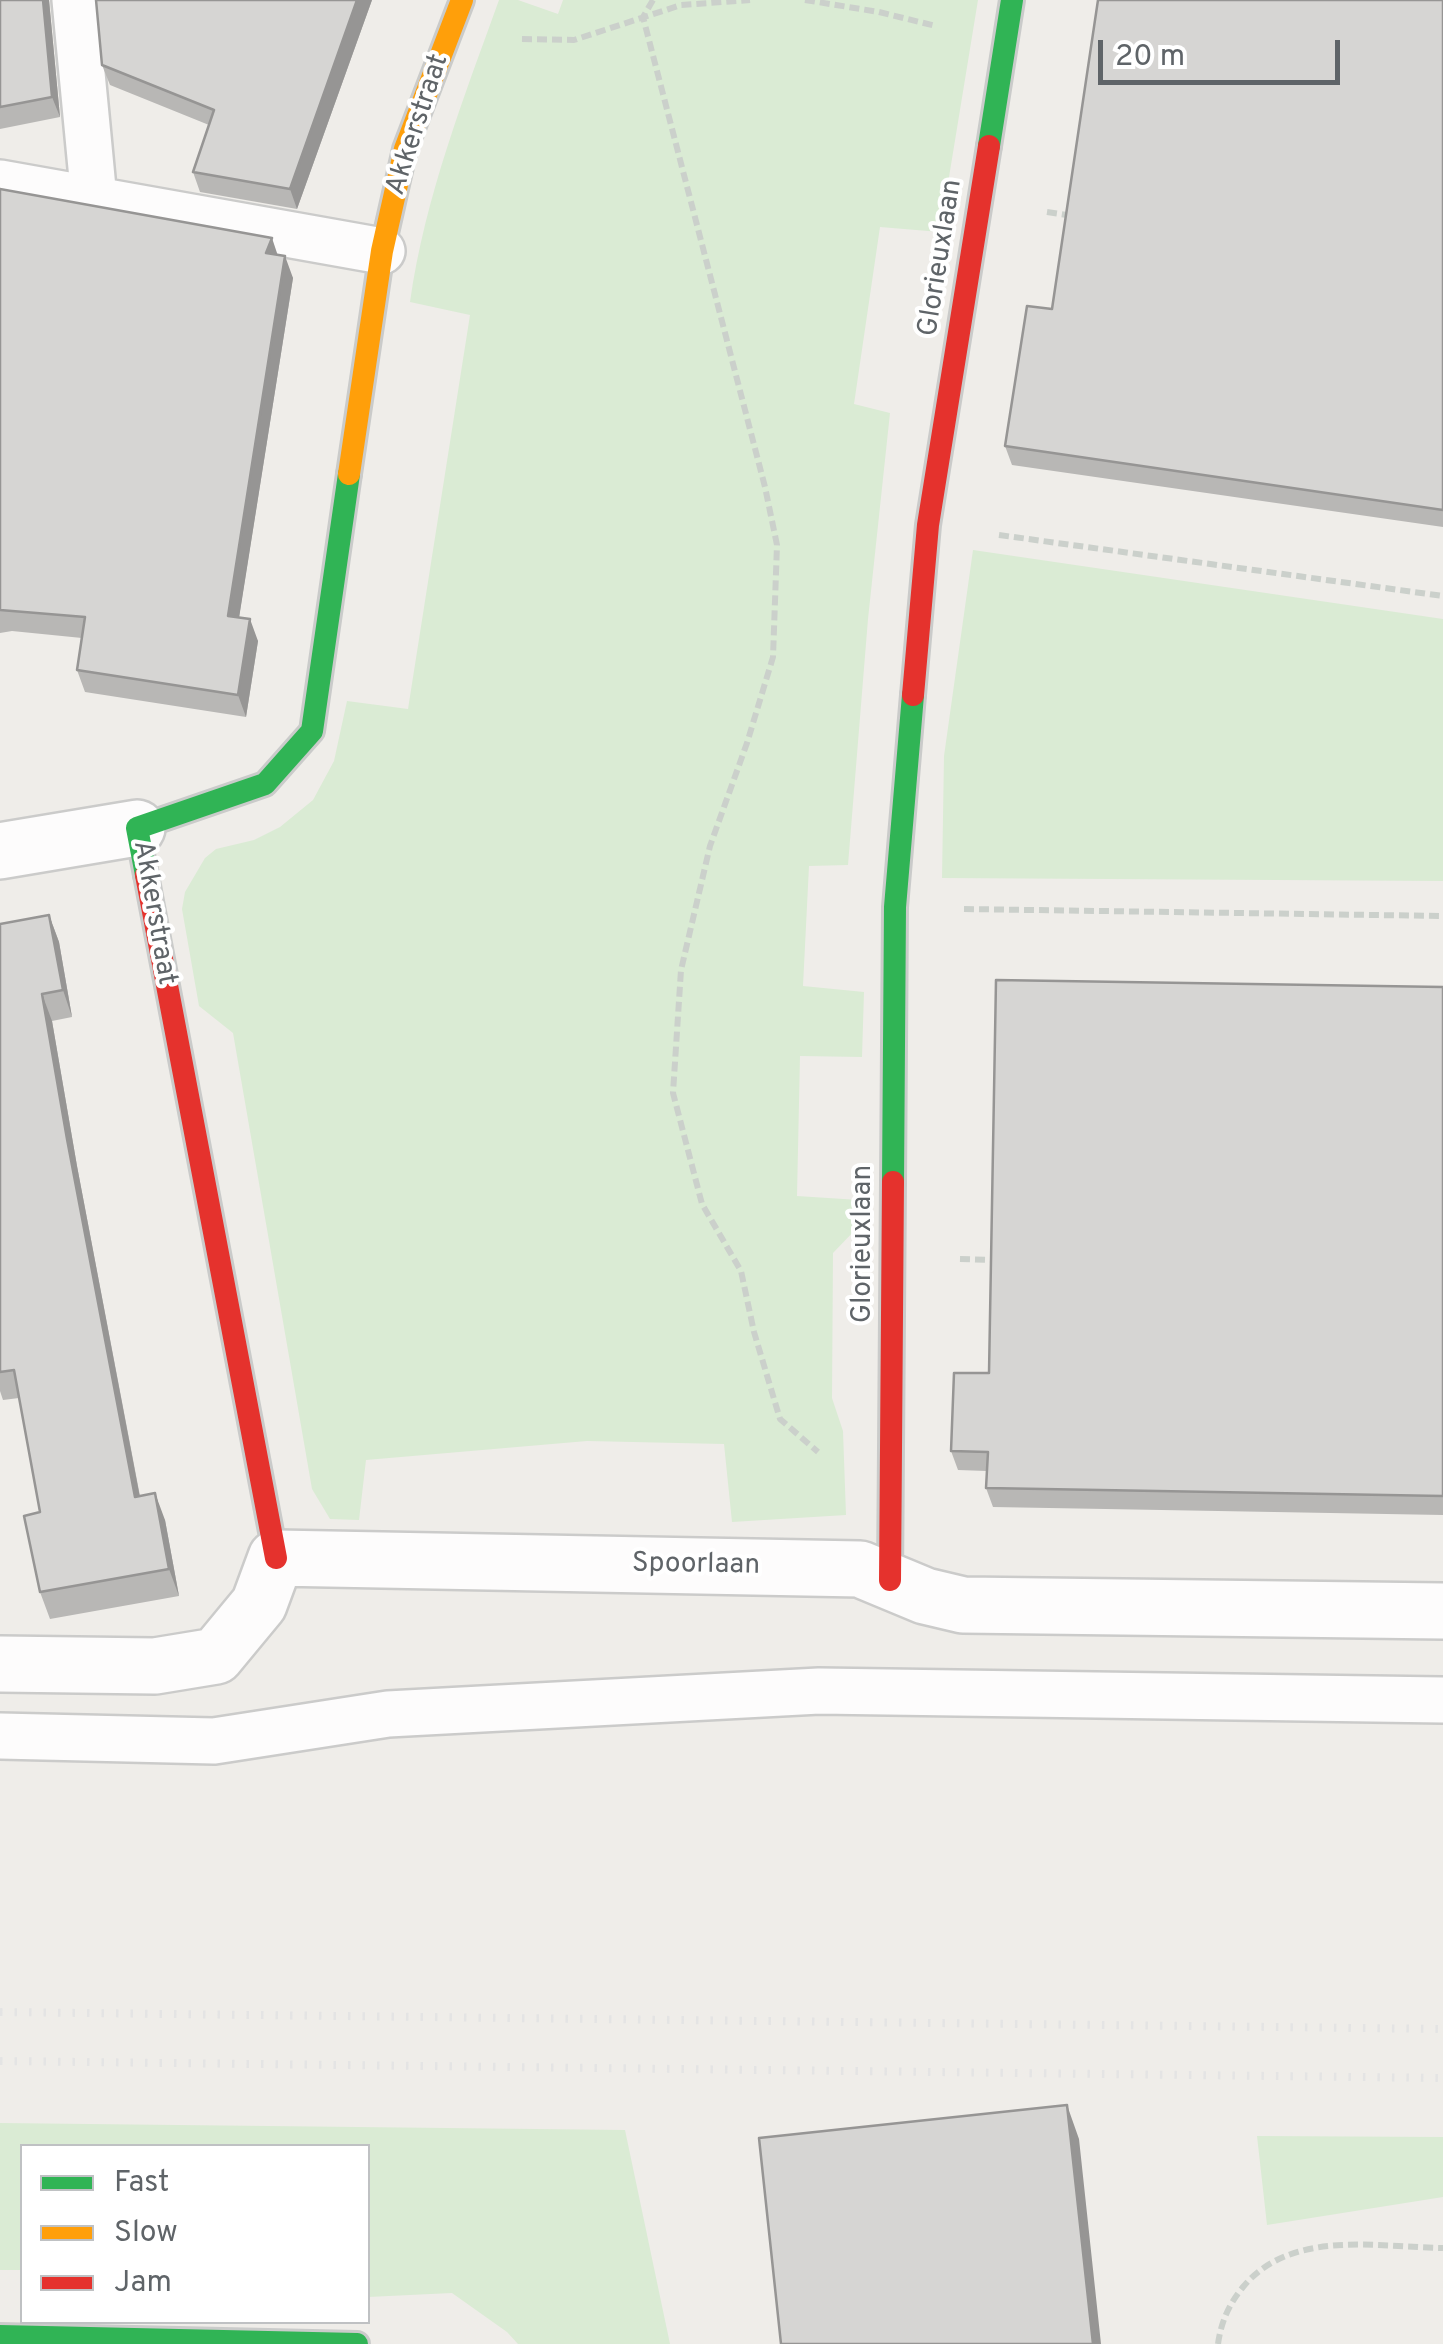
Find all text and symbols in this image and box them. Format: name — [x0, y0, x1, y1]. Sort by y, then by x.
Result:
scale bar — [1103, 20, 1346, 82]
text: 20 m — [1115, 39, 1185, 76]
street label: Akkerstraat — [380, 50, 458, 200]
street label: Glorieuxlaan — [913, 177, 971, 339]
street label: Akkerstraat — [124, 838, 182, 988]
street label: Glorieuxlaan — [847, 1165, 881, 1323]
street label: Spoorlaan — [632, 1548, 760, 1584]
legend — [20, 2144, 370, 2324]
text: Fast — [114, 2165, 169, 2202]
text: Slow — [114, 2215, 178, 2252]
text: Jam — [114, 2265, 172, 2302]

